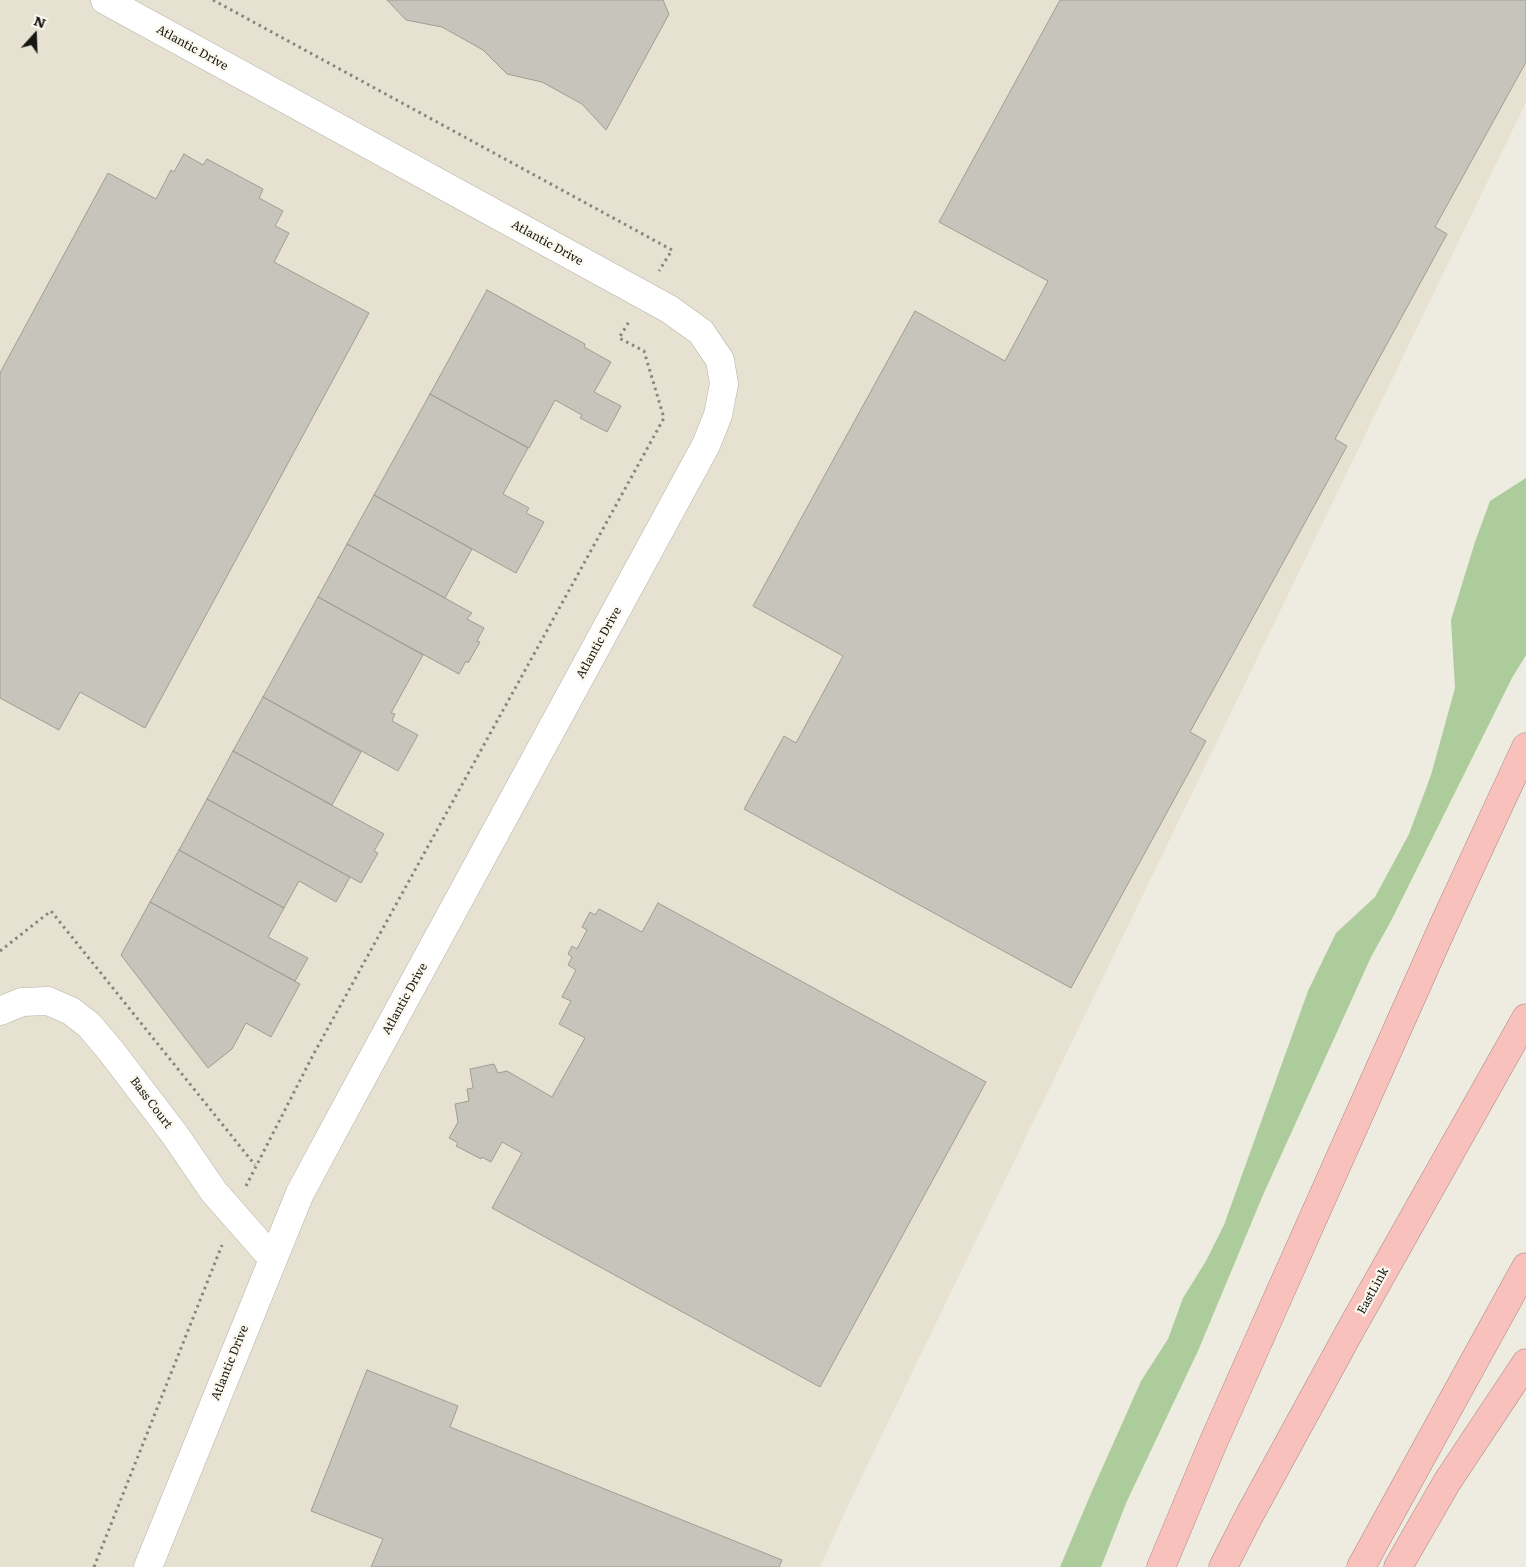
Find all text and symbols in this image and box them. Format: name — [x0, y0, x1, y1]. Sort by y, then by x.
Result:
text: N — [31, 9, 49, 32]
north arrow — [10, 10, 60, 60]
street label: Atlantic Drive — [154, 22, 230, 74]
street label: Atlantic Drive — [509, 217, 585, 269]
street label: Atlantic Drive — [573, 605, 625, 681]
street label: Atlantic Drive — [379, 961, 431, 1037]
street label: Bass Court — [127, 1074, 175, 1132]
street label: EastLink — [1354, 1265, 1392, 1317]
street label: Atlantic Drive — [208, 1323, 252, 1403]

